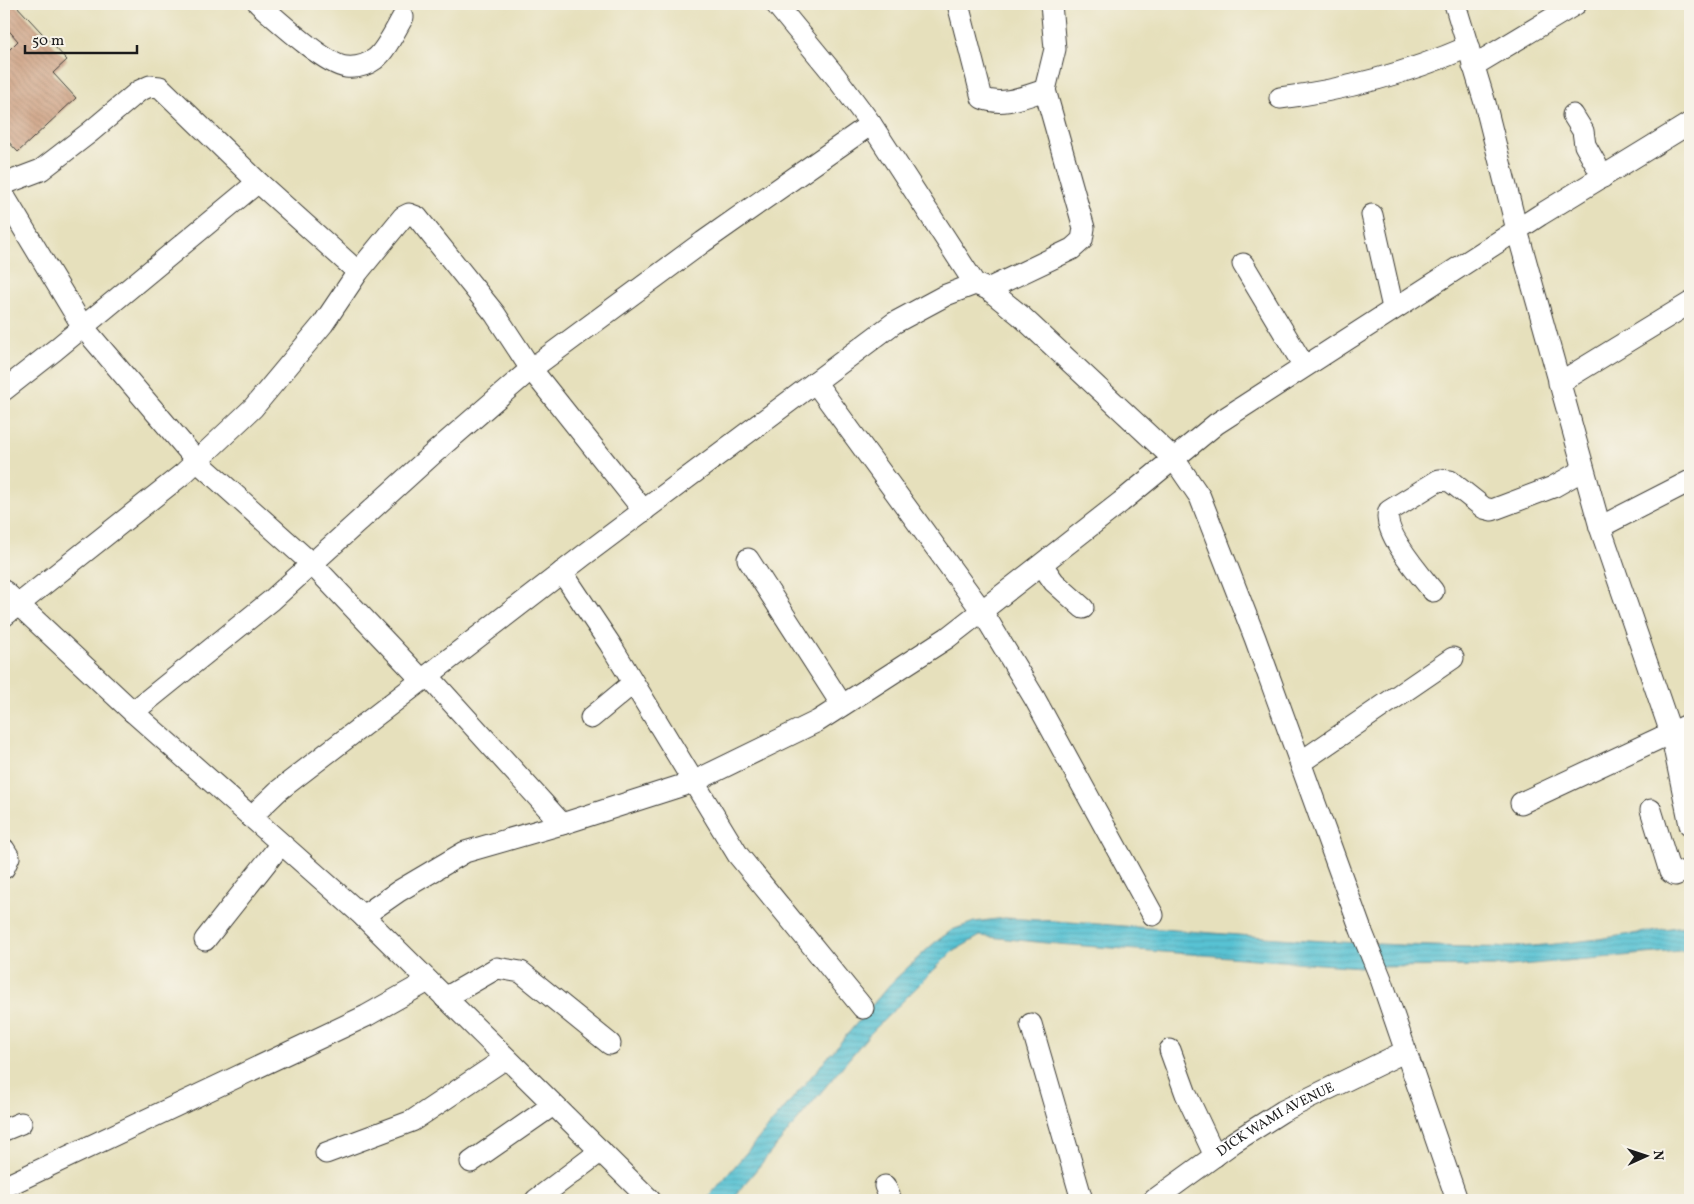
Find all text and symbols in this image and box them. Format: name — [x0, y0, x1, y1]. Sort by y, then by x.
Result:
scale bar — [25, 22, 138, 54]
text: 50 m — [32, 31, 64, 52]
street label: DICK WAMI AVENUE — [1213, 1078, 1338, 1161]
north arrow — [1622, 1132, 1672, 1182]
text: N — [1648, 1150, 1667, 1161]

